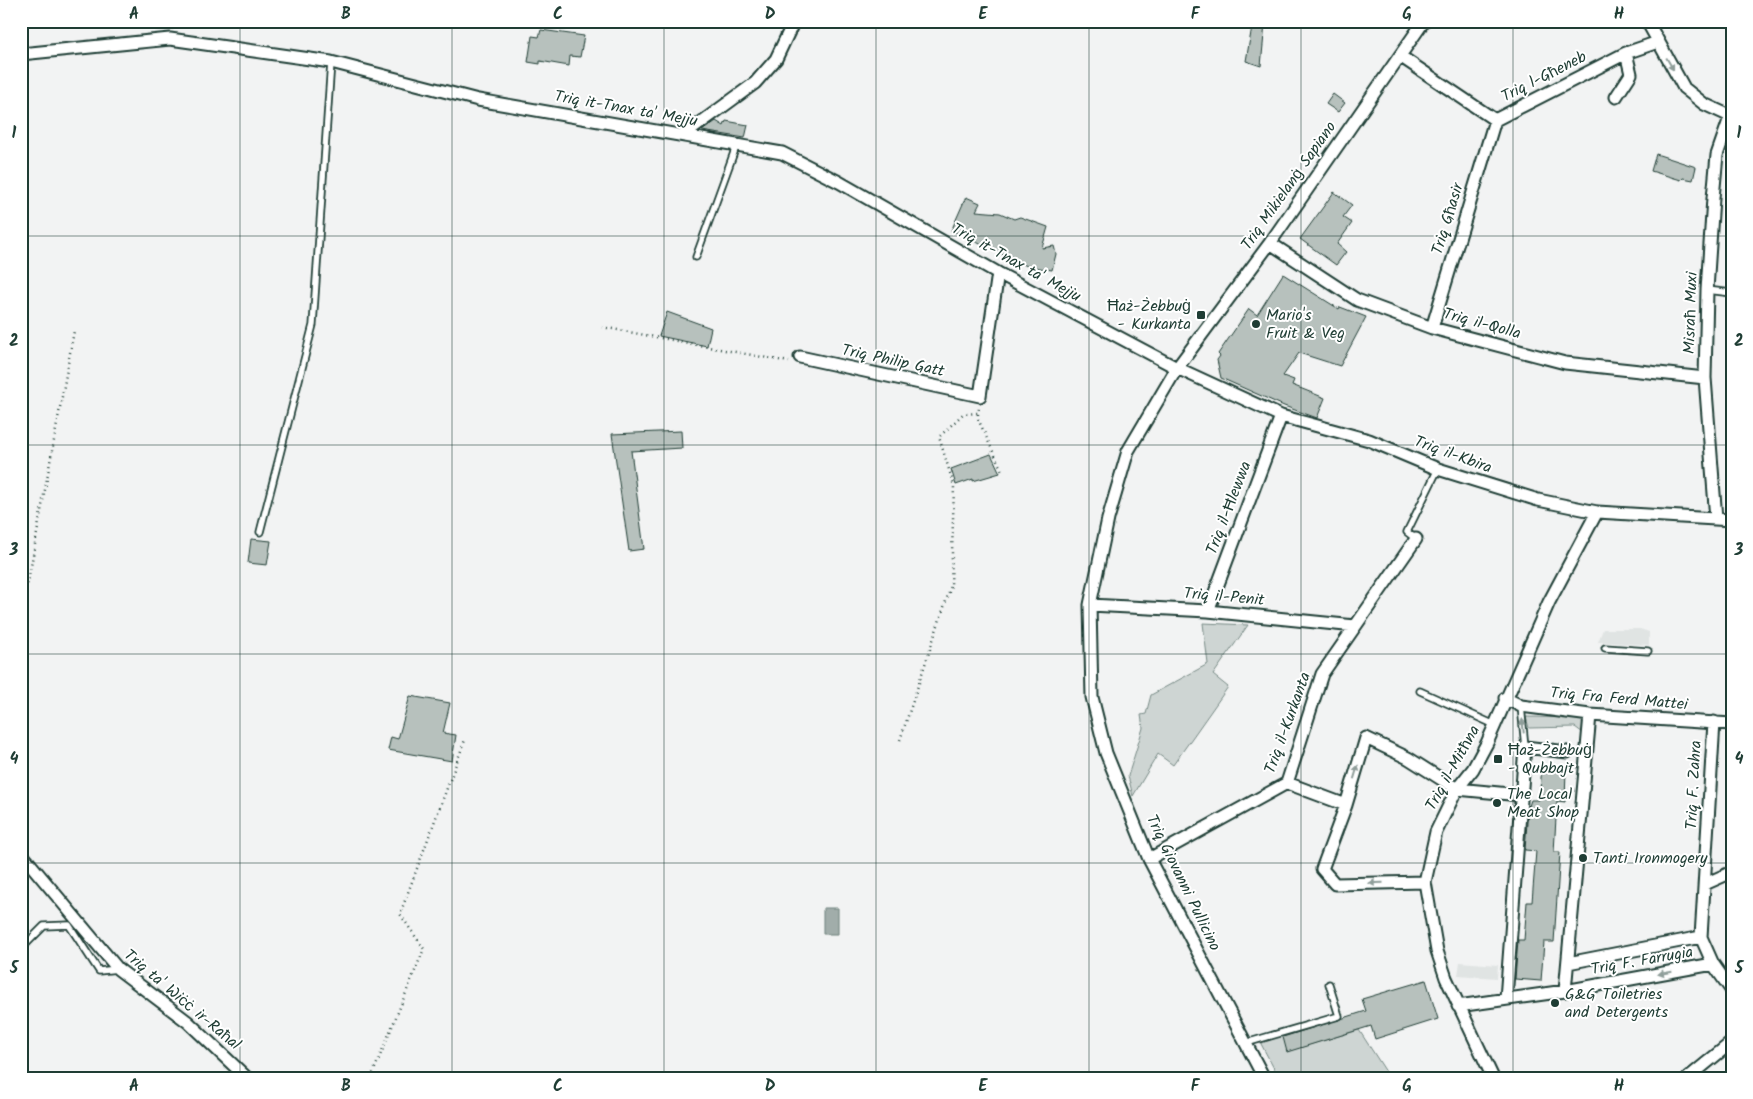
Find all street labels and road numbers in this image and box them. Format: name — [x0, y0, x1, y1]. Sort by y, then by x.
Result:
street label: Triq l-Għeneb — [1497, 44, 1592, 109]
street label: Triq it-Tnax ta' Mejju — [552, 84, 700, 134]
street label: Triq Mikielanġ Sapiano — [1235, 116, 1343, 256]
street label: Triq Għasir — [1425, 178, 1471, 258]
street label: Triq it-Tnax ta' Mejju — [947, 217, 1086, 309]
street label: Misraħ Muxi — [1677, 270, 1705, 355]
street label: Triq il-Qolla — [1440, 302, 1524, 346]
street label: Triq Philip Gatt — [839, 338, 947, 384]
street label: Triq il-Kbira — [1411, 429, 1495, 481]
street label: Triq il-Ħlewwa — [1200, 458, 1258, 558]
street label: Triq il-Penit — [1182, 581, 1266, 613]
street label: Triq il-Kurkanta — [1258, 669, 1318, 777]
street label: Triq Fra Ferd Mattei — [1549, 681, 1690, 718]
street label: Triq il-Mitħna — [1419, 721, 1487, 815]
street label: Triq F. Zahra — [1679, 740, 1709, 830]
street label: Triq Giovanni Pullicino — [1139, 811, 1227, 955]
street label: Triq F. Farrugia — [1589, 940, 1695, 982]
street label: Triq ta' Wiċċ ir-Raħal — [118, 943, 246, 1057]

